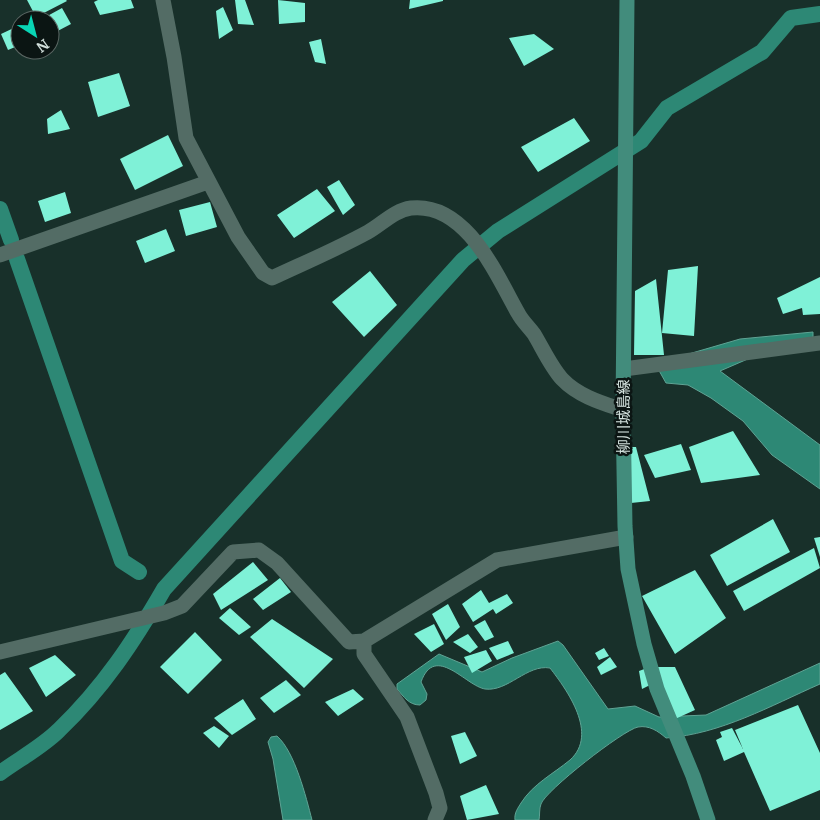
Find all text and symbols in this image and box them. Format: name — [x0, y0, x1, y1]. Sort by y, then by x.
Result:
north arrow — [10, 10, 60, 60]
text: N — [33, 35, 52, 56]
street label: 柳川城島線 — [614, 379, 633, 455]

